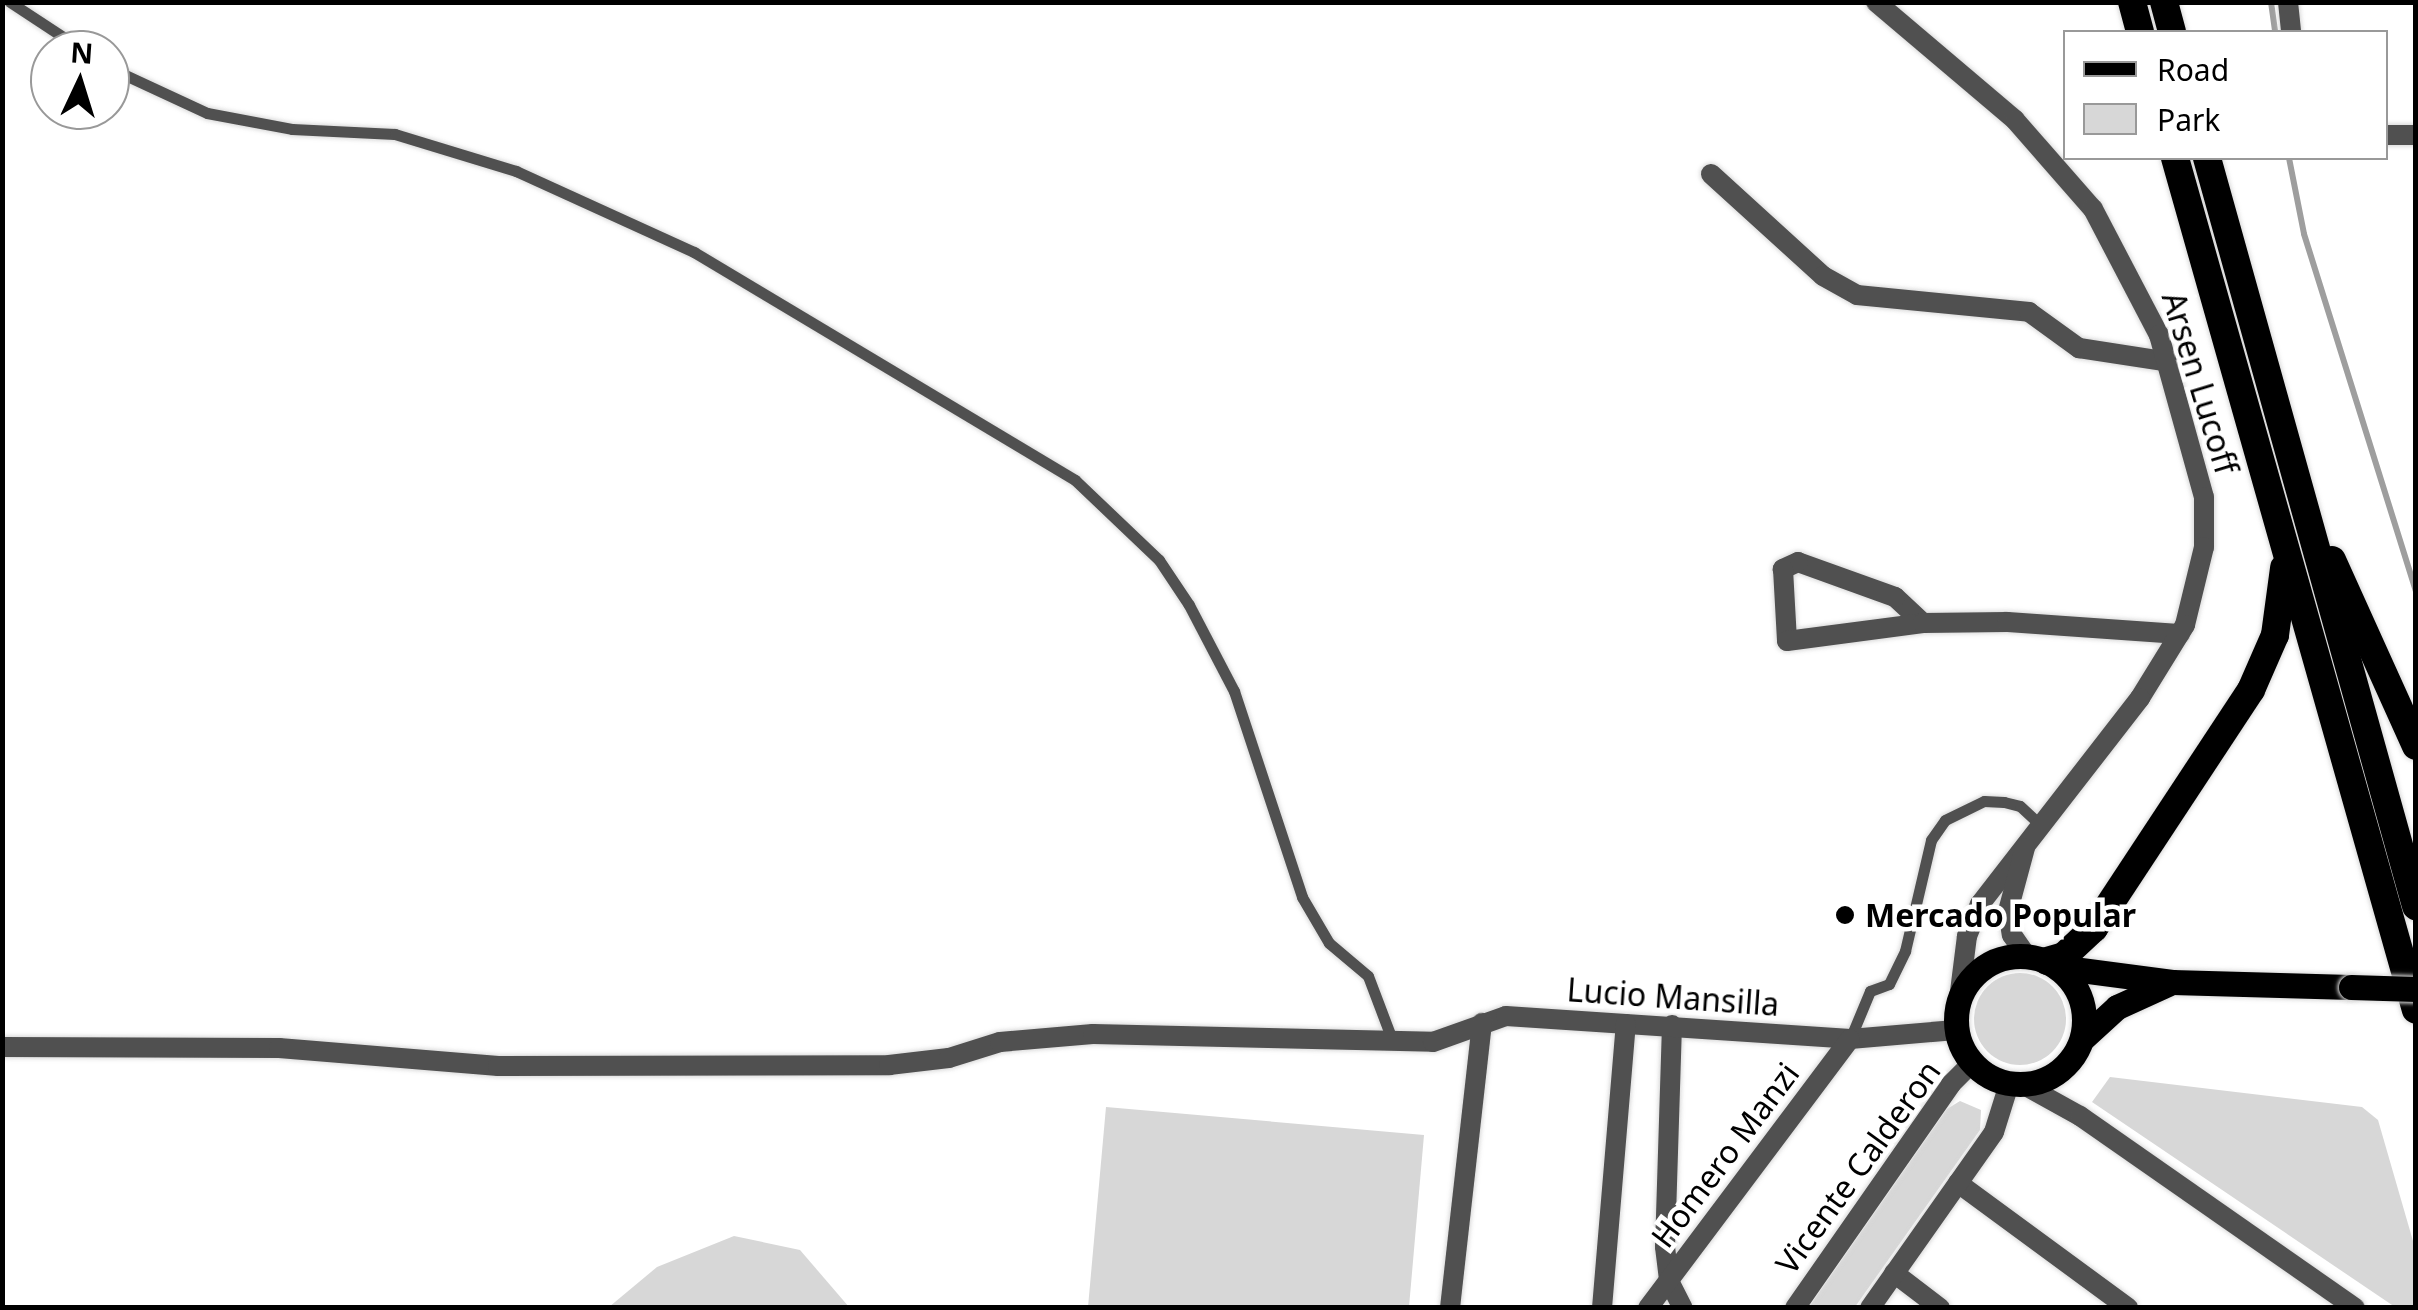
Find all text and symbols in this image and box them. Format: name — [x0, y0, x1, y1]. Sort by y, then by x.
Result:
north arrow — [30, 30, 130, 130]
legend — [2063, 30, 2388, 160]
text: N — [69, 32, 95, 72]
text: Road — [2157, 49, 2229, 90]
text: Park — [2157, 99, 2220, 140]
street label: Arsen Lucoff — [2154, 287, 2246, 479]
place label: Mercado Popular — [1865, 896, 2136, 934]
marker: Mercado Popular — [1834, 904, 1856, 926]
street label: Lucio Mansilla — [1566, 970, 1780, 1024]
street label: Vicente Calderon — [1768, 1053, 1948, 1281]
street label: Homero Manzi — [1643, 1055, 1807, 1255]

